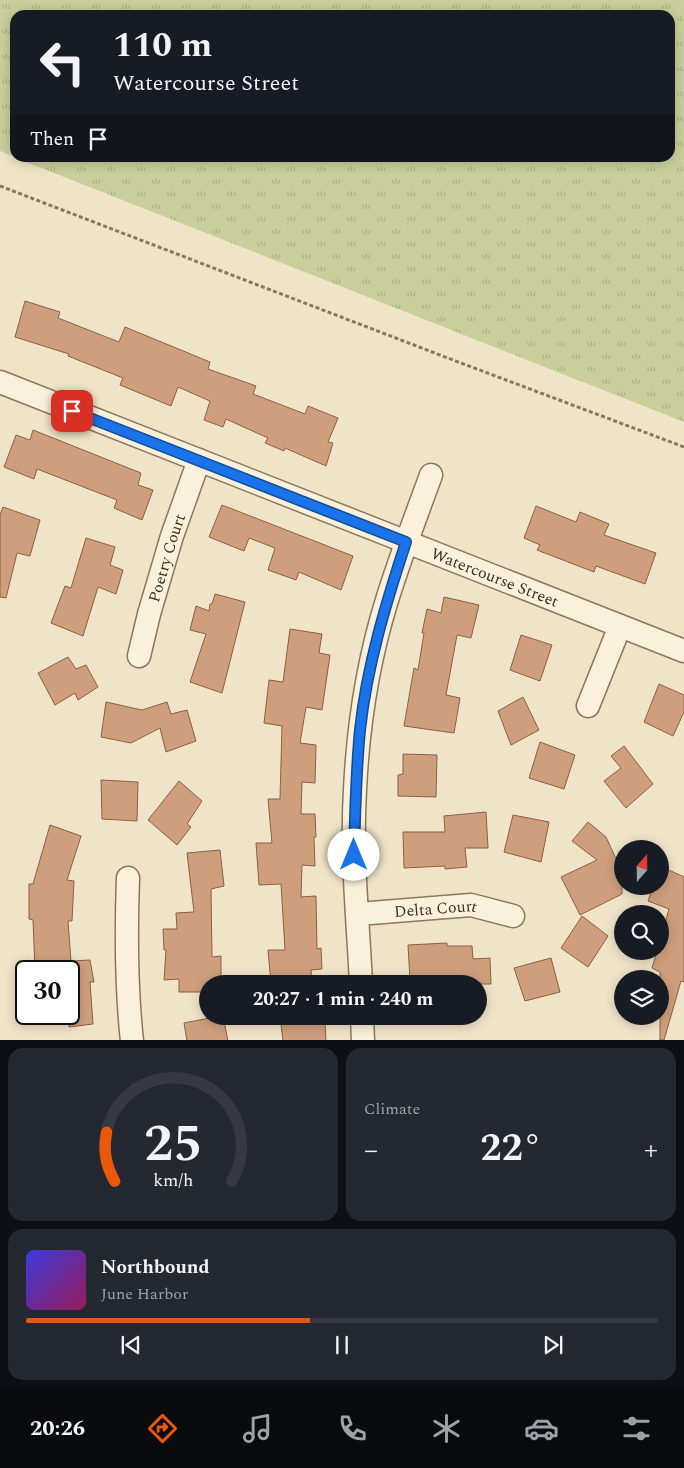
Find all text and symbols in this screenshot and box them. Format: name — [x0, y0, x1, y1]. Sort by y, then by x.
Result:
text: 110 m — [113, 19, 212, 72]
icon: left — [30, 30, 95, 95]
text: Watercourse Street — [113, 67, 299, 100]
text: Then — [30, 125, 74, 154]
icon: arrive — [84, 125, 112, 153]
pin — [51, 390, 93, 432]
icon: arrive — [58, 397, 86, 425]
street label: Poetry Court — [142, 510, 192, 605]
street label: Watercourse Street — [427, 542, 562, 614]
position arrow — [327, 828, 379, 880]
north arrow — [614, 840, 669, 895]
map controls — [614, 840, 669, 1025]
street label: Delta Court — [393, 894, 480, 924]
button: search — [614, 905, 669, 960]
speed limit sign: 30 — [15, 960, 80, 1025]
button: layers — [614, 970, 669, 1025]
text: 20:27 · 1 min · 240 m — [253, 985, 433, 1014]
text: Climate — [364, 1097, 420, 1121]
text: 25 — [144, 1105, 202, 1184]
text: 22° — [480, 1120, 542, 1178]
text: − — [364, 1129, 378, 1172]
text: + — [644, 1129, 658, 1172]
text: km/h — [153, 1167, 193, 1194]
text: Northbound — [101, 1253, 210, 1282]
text: June Harbor — [101, 1282, 188, 1306]
icon: previous — [117, 1331, 145, 1359]
icon: pause — [328, 1331, 356, 1359]
icon: next — [539, 1331, 567, 1359]
icon: directions — [145, 1411, 180, 1446]
icon: music — [240, 1411, 275, 1446]
icon: phone — [335, 1411, 370, 1446]
icon: climate — [429, 1411, 464, 1446]
icon: car — [524, 1411, 559, 1446]
icon: filters — [619, 1411, 654, 1446]
text: 20:26 — [30, 1412, 85, 1445]

